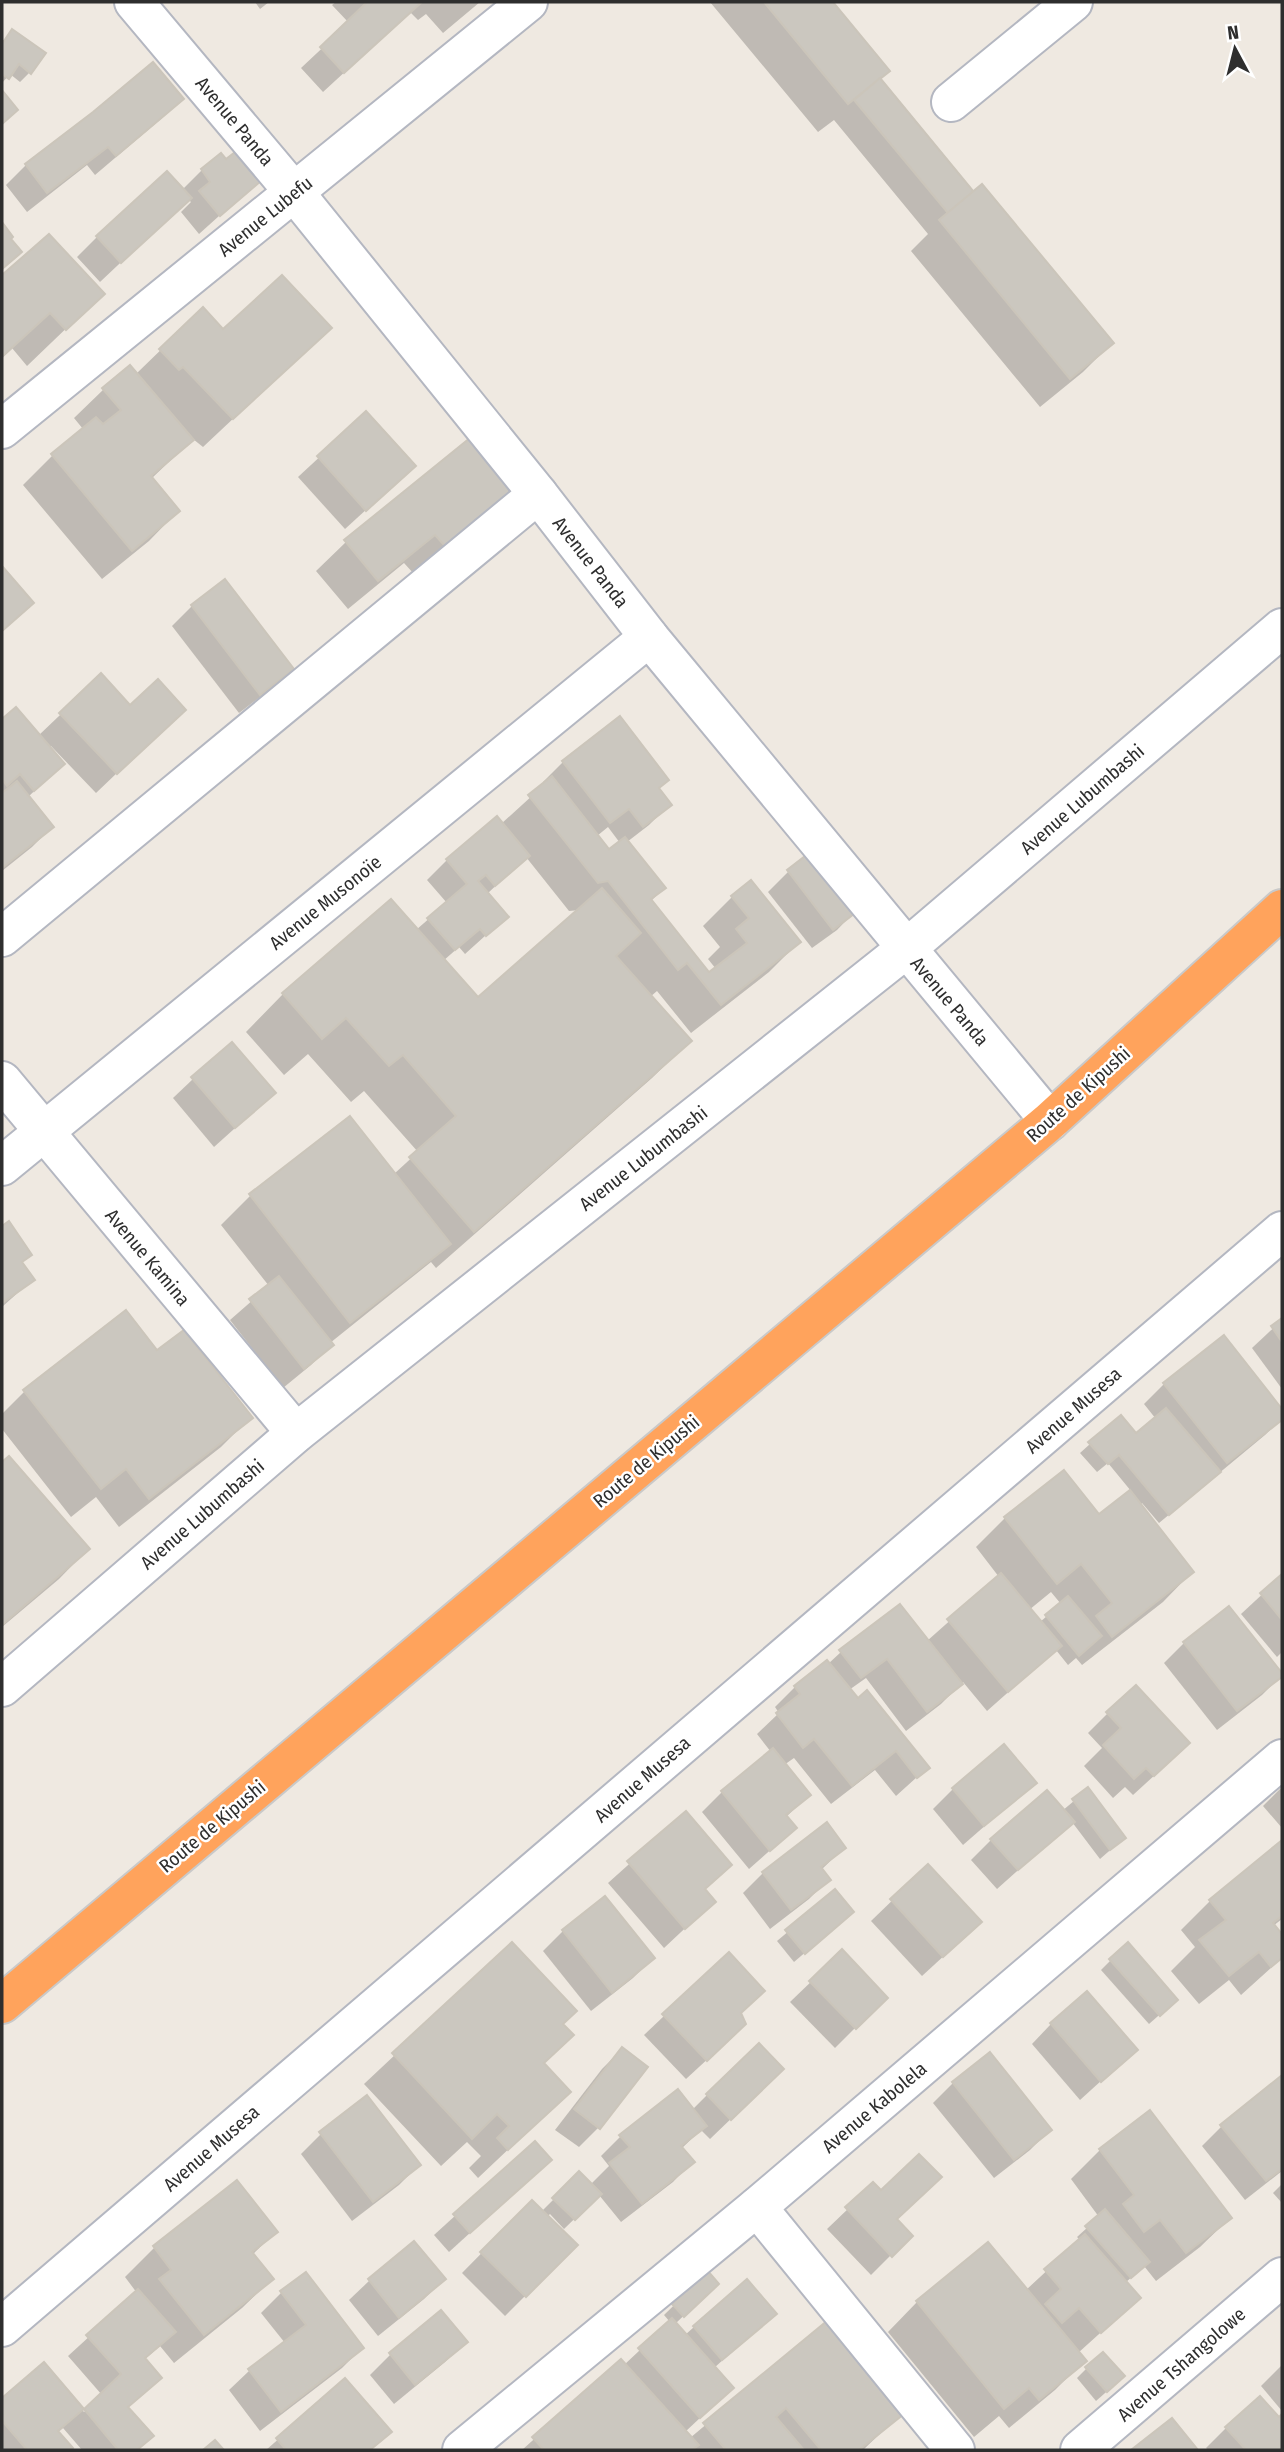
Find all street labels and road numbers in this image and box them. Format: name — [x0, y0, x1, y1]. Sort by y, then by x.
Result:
street label: Avenue Panda — [191, 72, 279, 171]
street label: Avenue Lubefu — [213, 171, 317, 261]
street label: Avenue Panda — [548, 512, 633, 612]
street label: Avenue Lubumbashi — [1016, 739, 1149, 859]
street label: Avenue Musonoïe — [265, 850, 386, 955]
street label: Avenue Panda — [906, 952, 994, 1051]
street label: Route de Kipushi — [1022, 1042, 1135, 1147]
street label: Avenue Lubumbashi — [575, 1101, 712, 1216]
street label: Avenue Kamina — [100, 1204, 195, 1310]
street label: Avenue Musesa — [1021, 1362, 1126, 1458]
street label: Route de Kipushi — [589, 1410, 704, 1512]
street label: Avenue Lubumbashi — [136, 1454, 269, 1574]
street label: Avenue Musesa — [590, 1731, 695, 1827]
street label: Route de Kipushi — [155, 1775, 270, 1877]
street label: Avenue Kabolela — [817, 2057, 931, 2158]
street label: Avenue Musesa — [159, 2100, 264, 2196]
street label: Avenue Tshangolowe — [1113, 2302, 1250, 2426]

